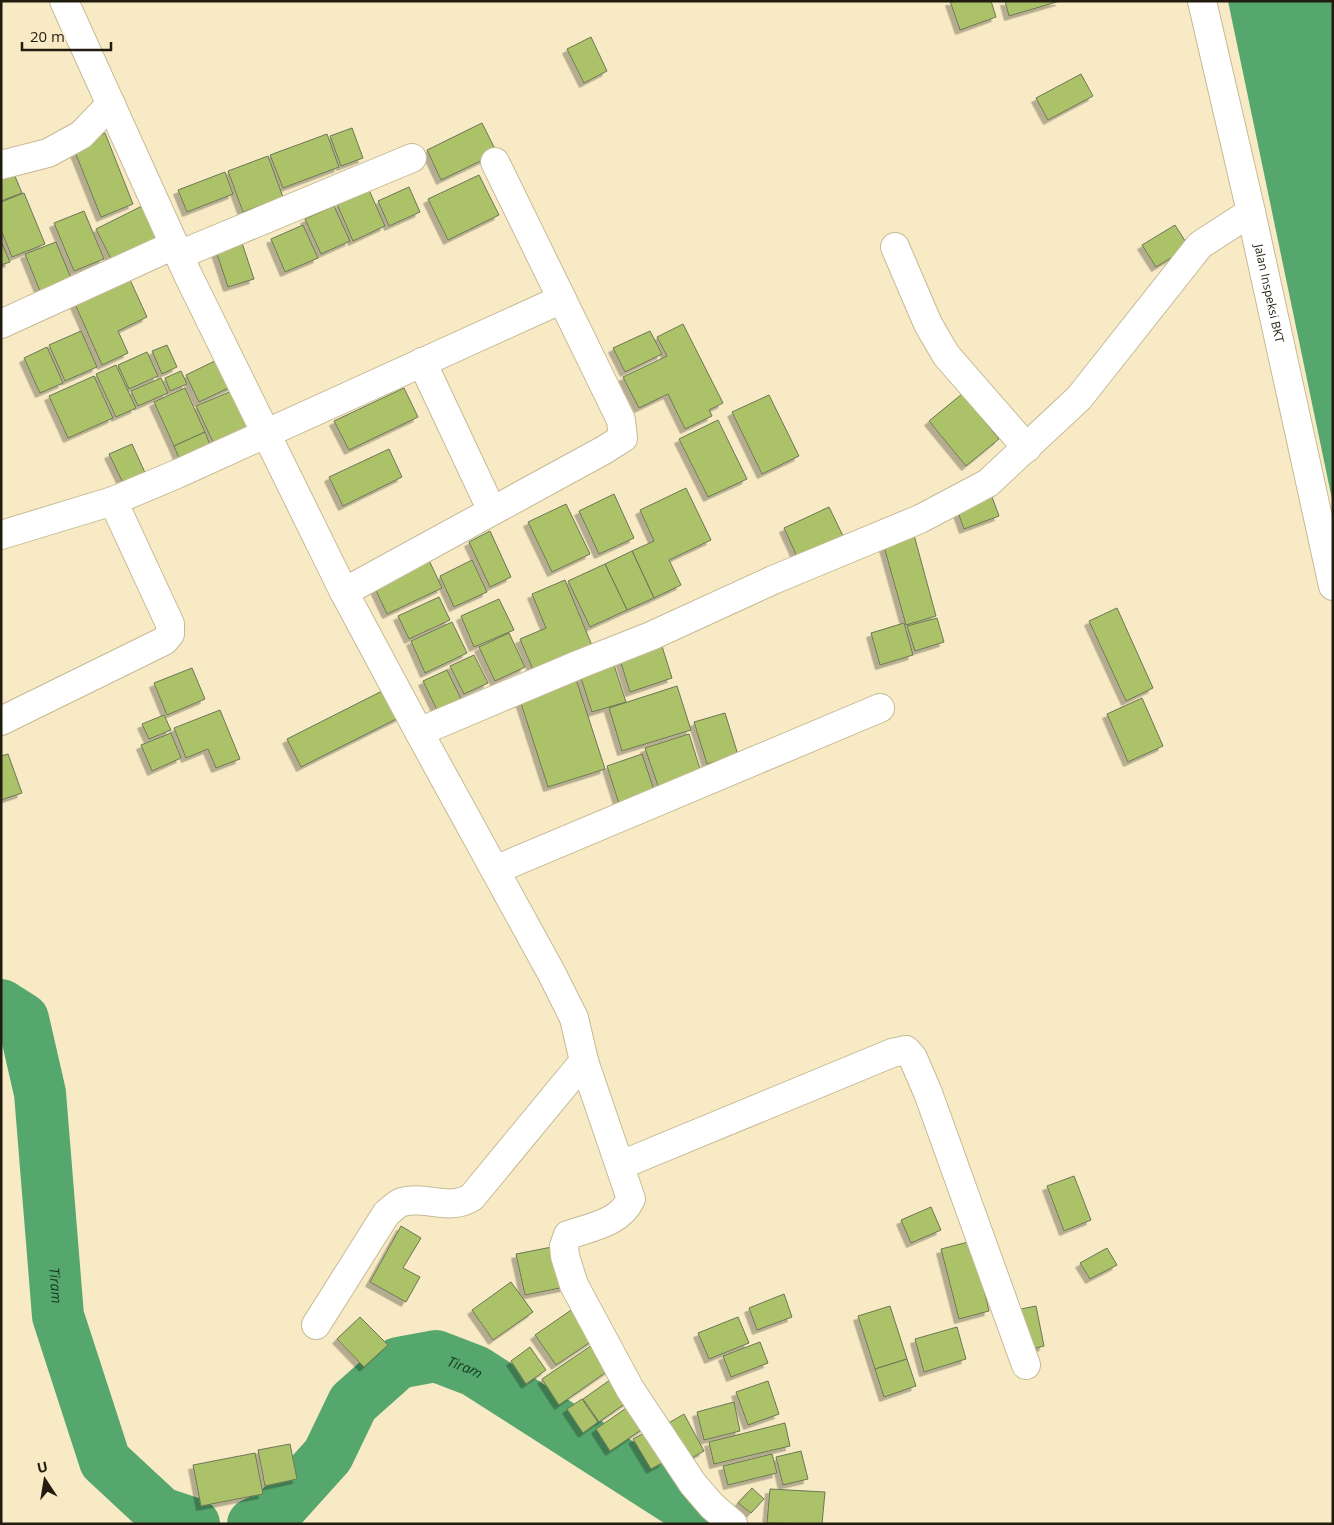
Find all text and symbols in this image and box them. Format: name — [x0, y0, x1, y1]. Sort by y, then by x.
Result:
scale bar — [22, 20, 111, 52]
text: 20 m — [30, 26, 65, 46]
street label: Jalan Inspeksi BKT — [1250, 241, 1288, 345]
water label: Tiram — [45, 1267, 67, 1304]
water label: Tiram — [445, 1351, 487, 1383]
north arrow — [20, 1455, 70, 1505]
text: U — [35, 1456, 49, 1477]

